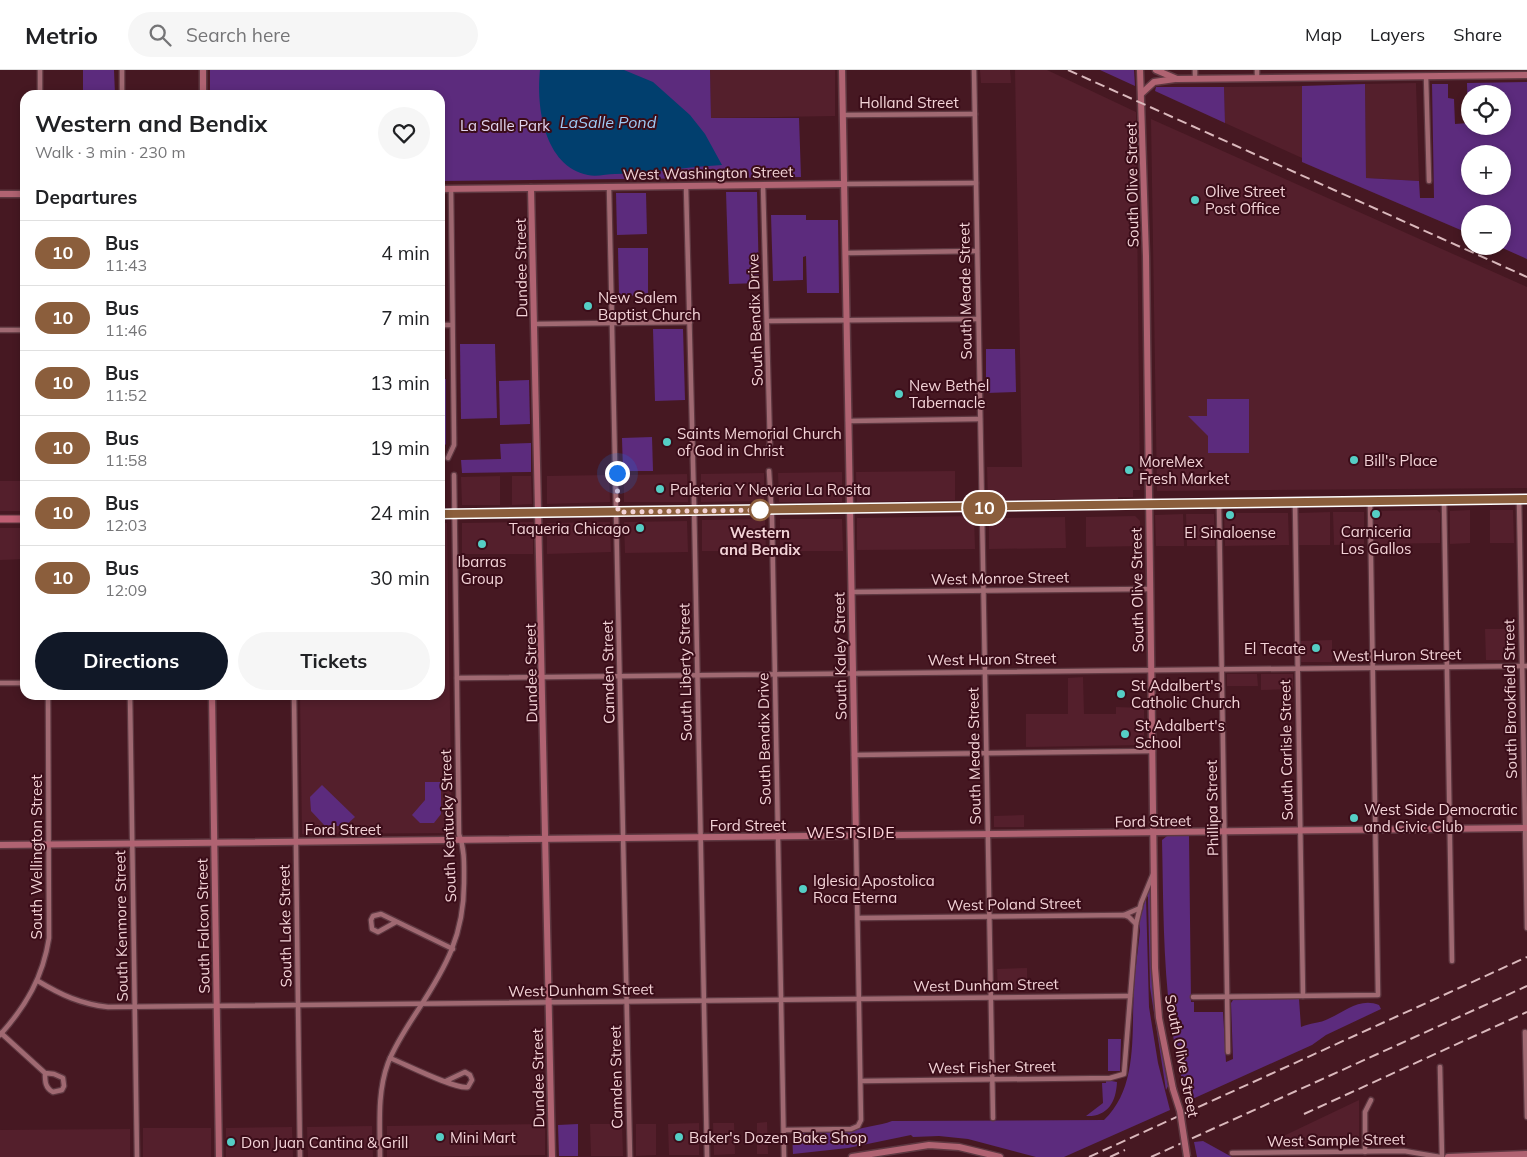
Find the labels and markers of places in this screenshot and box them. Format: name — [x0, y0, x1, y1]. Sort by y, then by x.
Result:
place label: Olive Street Post Office — [1205, 182, 1285, 218]
marker: Olive Street Post Office — [1189, 194, 1201, 206]
place label: New Salem Baptist Church — [598, 288, 701, 324]
marker: New Salem Baptist Church — [582, 300, 594, 312]
place label: New Bethel Tabernacle — [909, 376, 989, 412]
marker: New Bethel Tabernacle — [893, 388, 905, 400]
place label: Saints Memorial Church of God in Christ — [677, 424, 842, 460]
marker: Saints Memorial Church of God in Christ — [661, 436, 673, 448]
place label: Bill's Place — [1364, 451, 1437, 470]
place label: MoreMex Fresh Market — [1139, 452, 1229, 488]
marker: Bill's Place — [1348, 454, 1360, 466]
marker: MoreMex Fresh Market — [1123, 464, 1135, 476]
place label: Paleteria Y Neveria La Rosita — [670, 480, 871, 499]
marker: Paleteria Y Neveria La Rosita — [654, 483, 666, 495]
marker: Western and Bendix — [749, 499, 771, 521]
marker: Carniceria Los Gallos — [1370, 508, 1382, 520]
marker: El Sinaloense — [1224, 509, 1236, 521]
place label: Taqueria Chicago — [509, 519, 630, 538]
marker: Taqueria Chicago — [634, 522, 646, 534]
place label: Carniceria Los Gallos — [1340, 522, 1412, 558]
place label: Western and Bendix — [720, 523, 801, 559]
place label: El Sinaloense — [1184, 523, 1276, 542]
marker: Ibarras Group — [476, 538, 488, 550]
place label: Ibarras Group — [457, 552, 507, 588]
place label: El Tecate — [1244, 639, 1306, 658]
marker: El Tecate — [1310, 642, 1322, 654]
place label: St Adalbert's Catholic Church — [1131, 676, 1240, 712]
marker: St Adalbert's Catholic Church — [1115, 688, 1127, 700]
place label: St Adalbert's School — [1135, 716, 1225, 752]
marker: St Adalbert's School — [1119, 728, 1131, 740]
place label: West Side Democratic and Civic Club — [1364, 800, 1518, 836]
marker: West Side Democratic and Civic Club — [1348, 812, 1360, 824]
place label: Iglesia Apostolica Roca Eterna — [813, 871, 935, 907]
marker: Iglesia Apostolica Roca Eterna — [797, 883, 809, 895]
place label: Mini Mart — [450, 1128, 516, 1147]
place label: Baker's Dozen Bake Shop — [689, 1128, 867, 1147]
marker: Mini Mart — [434, 1131, 446, 1143]
marker: Baker's Dozen Bake Shop — [673, 1131, 685, 1143]
place label: Don Juan Cantina & Grill — [241, 1133, 408, 1152]
marker: Don Juan Cantina & Grill — [225, 1136, 237, 1148]

